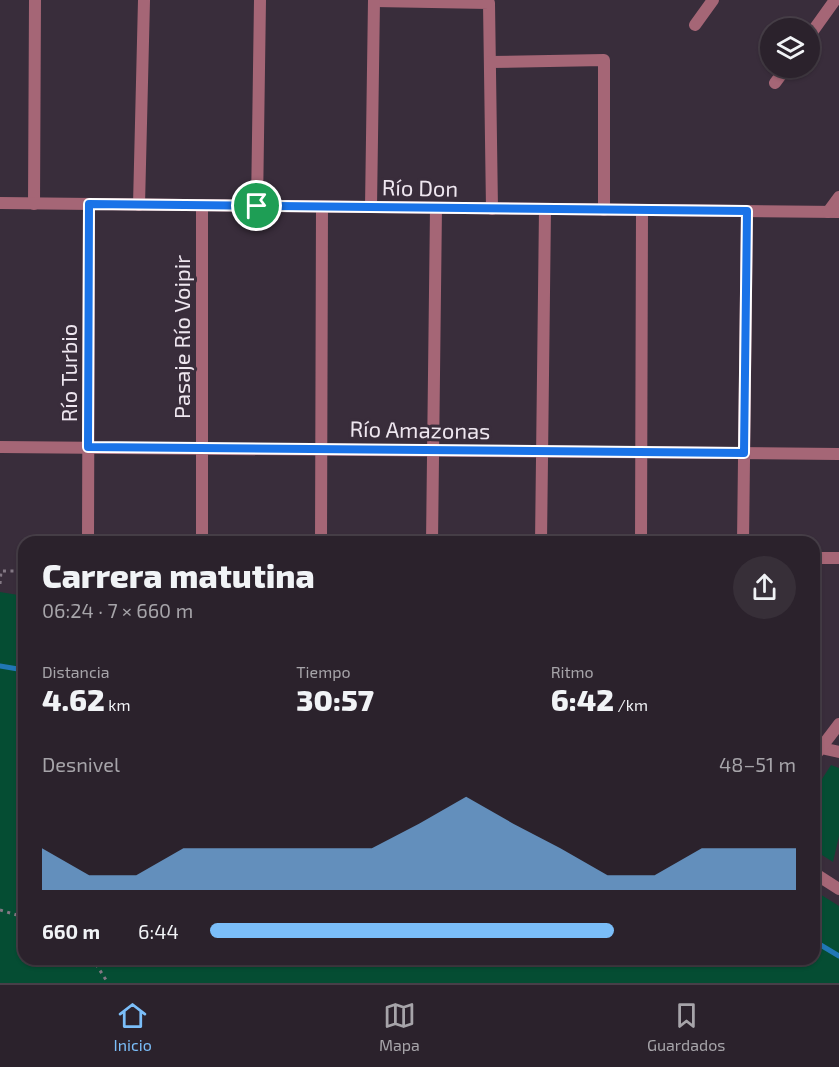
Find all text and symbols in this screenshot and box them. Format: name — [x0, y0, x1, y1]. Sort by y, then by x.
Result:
map controls — [760, 18, 820, 78]
button: layers — [760, 18, 820, 78]
street label: Río Don — [382, 173, 458, 201]
pin — [231, 180, 282, 231]
icon: arrive — [240, 189, 273, 222]
street label: Pasaje Río Voipir — [168, 255, 195, 419]
street label: Río Turbio — [55, 324, 81, 422]
street label: Río Amazonas — [349, 415, 491, 443]
text: Carrera matutina — [42, 555, 315, 595]
button: share — [733, 556, 796, 619]
text: 06:24 · 7 × 660 m — [42, 598, 193, 622]
text: Distancia — [42, 662, 109, 681]
text: Tiempo — [296, 662, 351, 681]
text: Ritmo — [551, 662, 594, 681]
text: 4.62 — [42, 681, 105, 717]
text: 30:57 — [296, 681, 374, 717]
text: 6:42 — [551, 681, 614, 717]
text: km — [105, 695, 131, 714]
text: /km — [614, 695, 648, 714]
text: Desnivel — [42, 752, 120, 776]
text: 48–51 m — [719, 752, 796, 776]
text: 660 m — [42, 919, 100, 943]
text: 6:44 — [138, 919, 179, 943]
tab: Inicio — [114, 999, 152, 1054]
tab: Mapa — [379, 999, 420, 1054]
tab: Guardados — [647, 999, 725, 1054]

